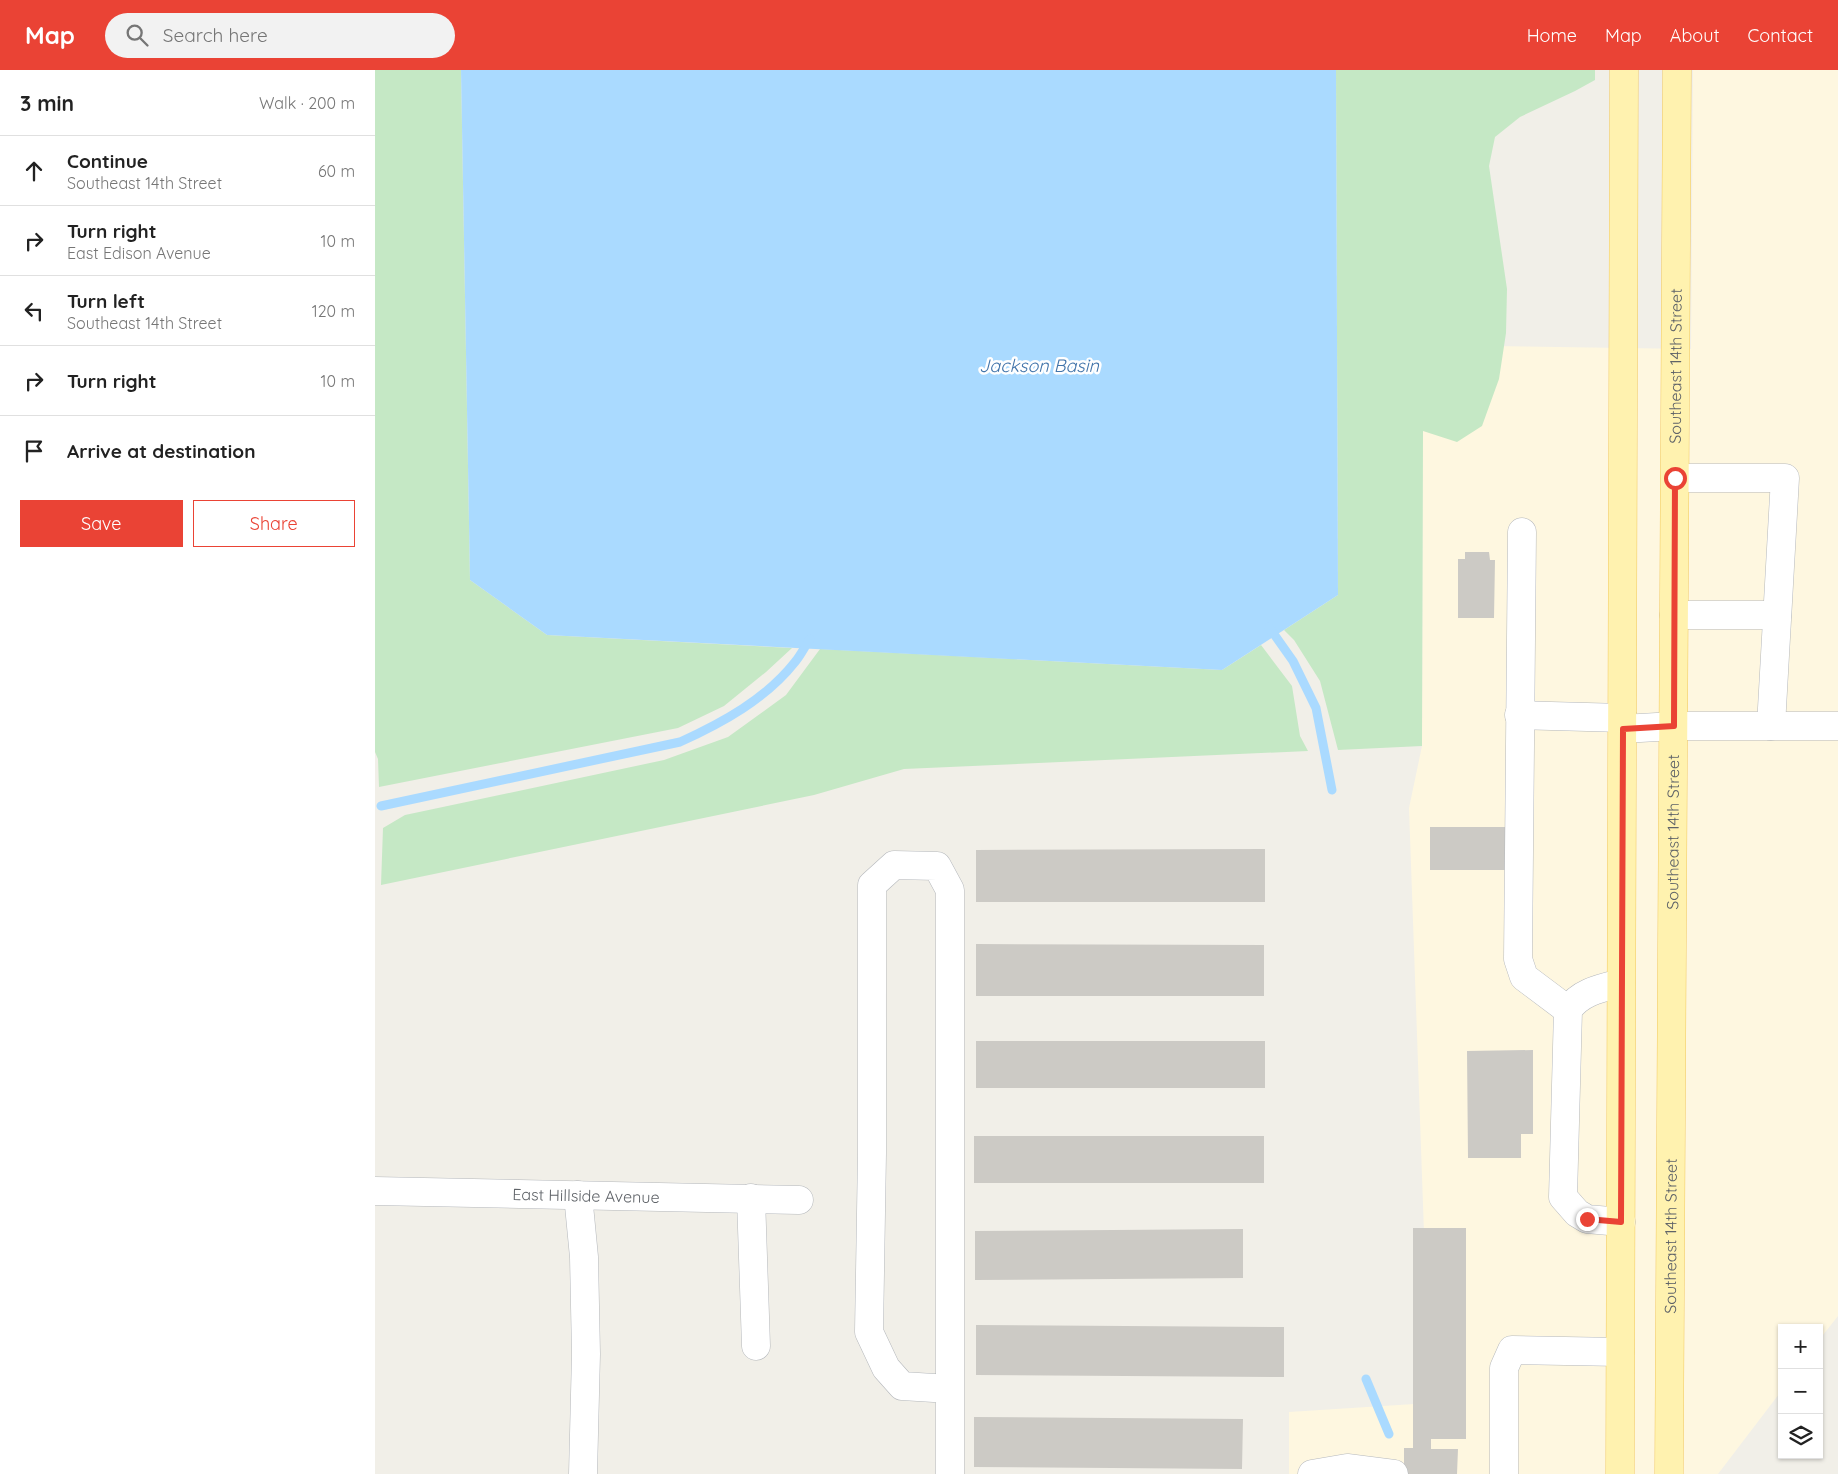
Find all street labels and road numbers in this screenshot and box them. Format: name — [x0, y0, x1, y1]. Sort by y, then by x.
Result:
street label: Southeast 14th Street — [1665, 288, 1686, 444]
street label: Southeast 14th Street — [1662, 754, 1683, 910]
street label: Southeast 14th Street — [1660, 1158, 1681, 1314]
street label: East Hillside Avenue — [512, 1184, 660, 1207]

